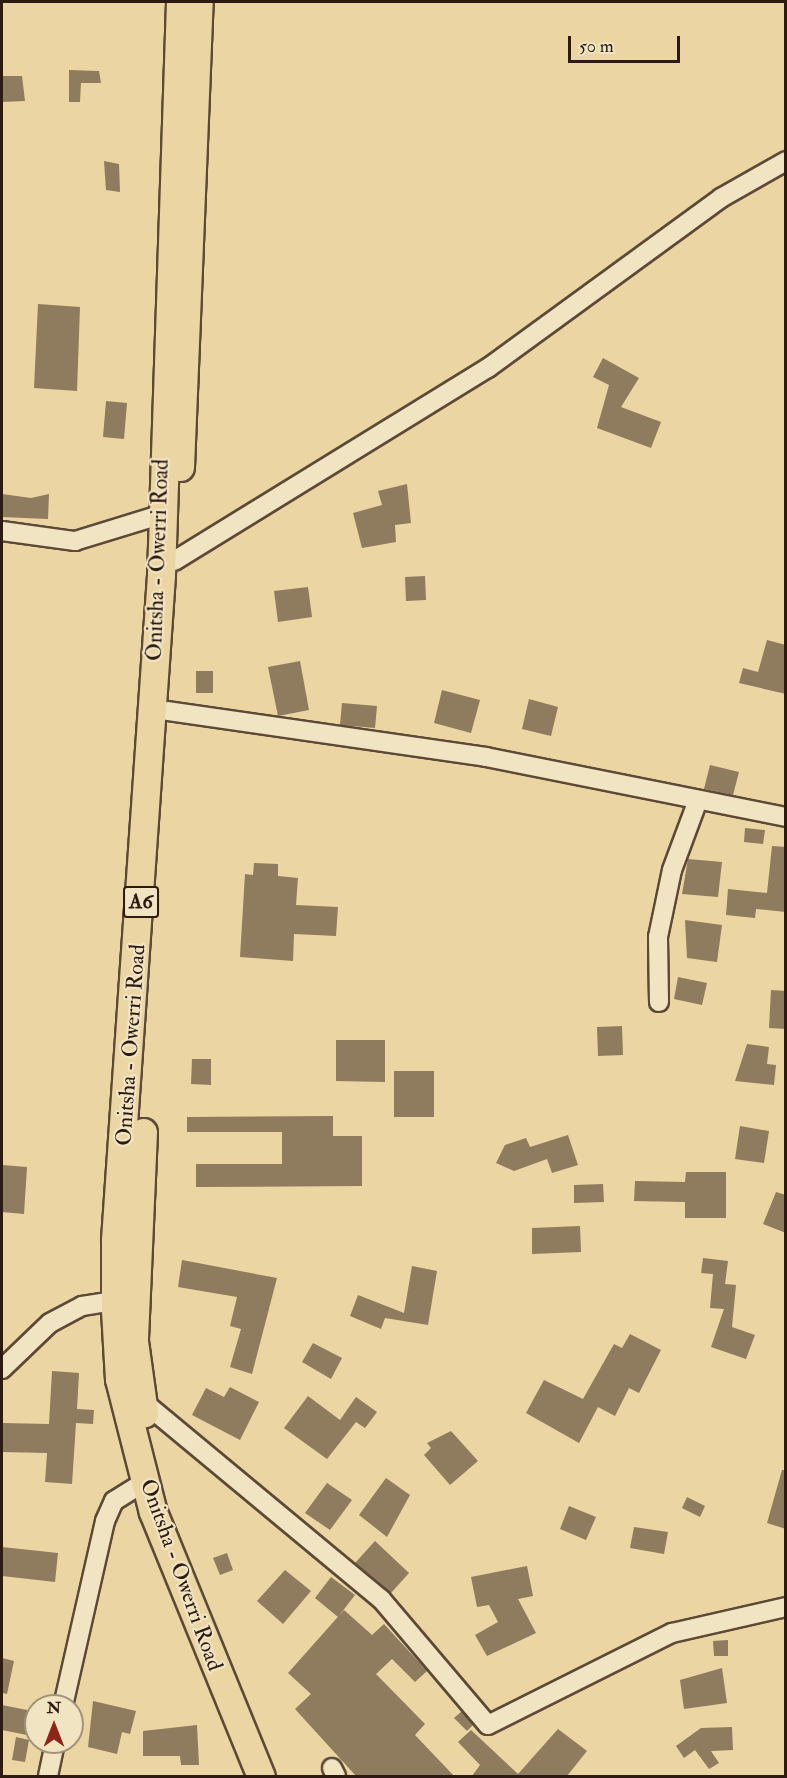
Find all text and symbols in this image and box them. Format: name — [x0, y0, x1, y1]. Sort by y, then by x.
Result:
scale bar — [571, 24, 684, 62]
text: 50 m — [579, 35, 614, 58]
street label: Onitsha - Owerri Road — [141, 459, 175, 661]
road number: A6 — [123, 884, 159, 920]
street label: Onitsha - Owerri Road — [111, 943, 151, 1147]
street label: Onitsha - Owerri Road — [134, 1476, 228, 1674]
north arrow — [24, 1694, 84, 1754]
text: N — [47, 1698, 61, 1718]

